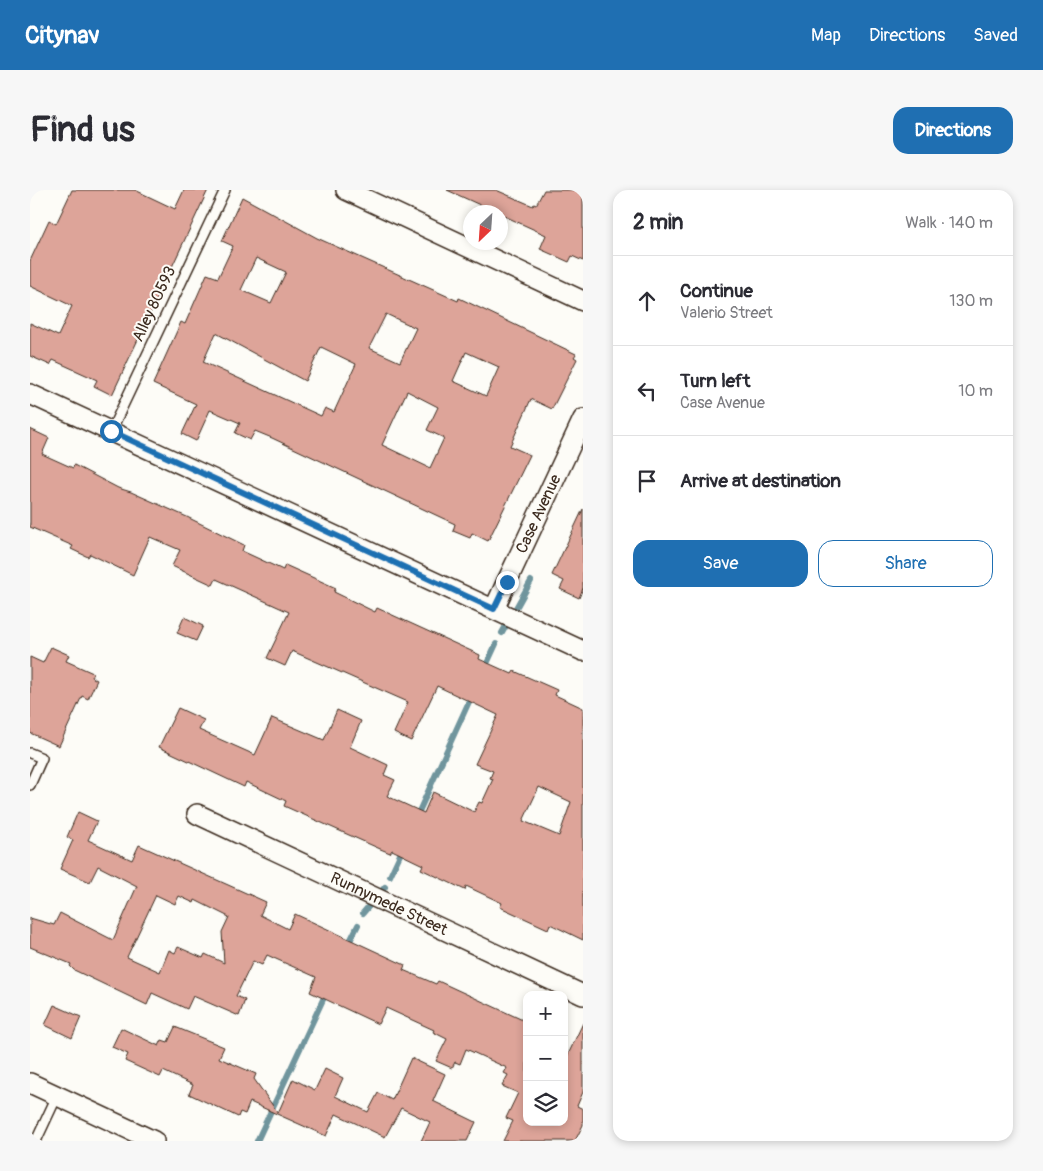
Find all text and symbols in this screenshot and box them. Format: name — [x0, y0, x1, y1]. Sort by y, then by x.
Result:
text: Citynav — [25, 21, 100, 50]
text: Map — [811, 24, 841, 47]
text: Directions — [869, 24, 945, 47]
text: Saved — [973, 24, 1018, 47]
button: Directions — [893, 107, 1013, 154]
text: Find us — [30, 108, 135, 152]
north arrow — [463, 205, 508, 250]
text: 2 min — [633, 209, 683, 236]
text: Walk · 140 m — [905, 213, 993, 233]
street label: Alley 80593 — [128, 263, 180, 345]
text: Continue — [680, 279, 753, 303]
icon: ahead — [633, 287, 661, 315]
text: 130 m — [949, 291, 993, 311]
text: Valerio Street — [680, 303, 773, 323]
text: Turn left — [680, 369, 750, 393]
icon: left — [633, 377, 661, 405]
text: 10 m — [958, 381, 993, 401]
text: Case Avenue — [680, 393, 765, 413]
route start — [100, 420, 123, 443]
icon: arrive — [633, 467, 661, 495]
text: Arrive at destination — [680, 469, 841, 493]
street label: Case Avenue — [511, 471, 566, 557]
button: Save — [633, 540, 808, 587]
button: Share — [818, 540, 993, 587]
route end — [496, 571, 519, 594]
street label: Runnymede Street — [327, 868, 451, 940]
map controls — [523, 991, 568, 1126]
button: + — [523, 991, 568, 1036]
button: − — [523, 1036, 568, 1081]
button: layers — [523, 1081, 568, 1126]

